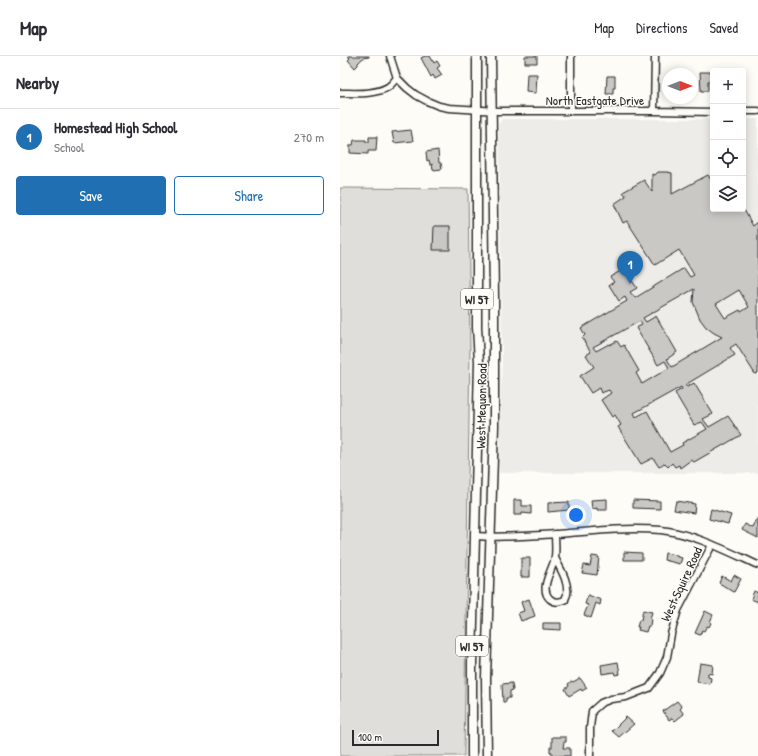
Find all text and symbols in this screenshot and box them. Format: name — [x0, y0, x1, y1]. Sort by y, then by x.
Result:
text: Map — [20, 15, 47, 41]
text: Map — [594, 18, 614, 37]
text: Directions — [636, 18, 687, 37]
text: Saved — [709, 18, 738, 37]
north arrow — [662, 68, 698, 104]
map controls — [710, 68, 746, 212]
button: + — [710, 68, 746, 104]
text: Nearby — [16, 71, 59, 94]
street label: North Eastgate Drive — [546, 91, 644, 109]
button: − — [710, 104, 746, 140]
text: Homestead High School — [54, 117, 177, 138]
text: 1 — [27, 128, 31, 146]
text: 270 m — [294, 128, 324, 146]
text: School — [54, 138, 84, 156]
button: locate — [710, 140, 746, 176]
button: Save — [16, 176, 166, 215]
button: Share — [174, 176, 324, 215]
button: layers — [710, 176, 746, 212]
pin: 1 — [617, 251, 643, 284]
road number: WI 57 — [461, 289, 493, 309]
street label: West Mequon Road — [471, 363, 491, 449]
your location — [566, 505, 586, 525]
street label: West Squire Road — [656, 544, 706, 624]
road number: WI 57 — [456, 636, 488, 656]
scale bar — [352, 728, 439, 747]
text: 100 m — [358, 730, 382, 744]

